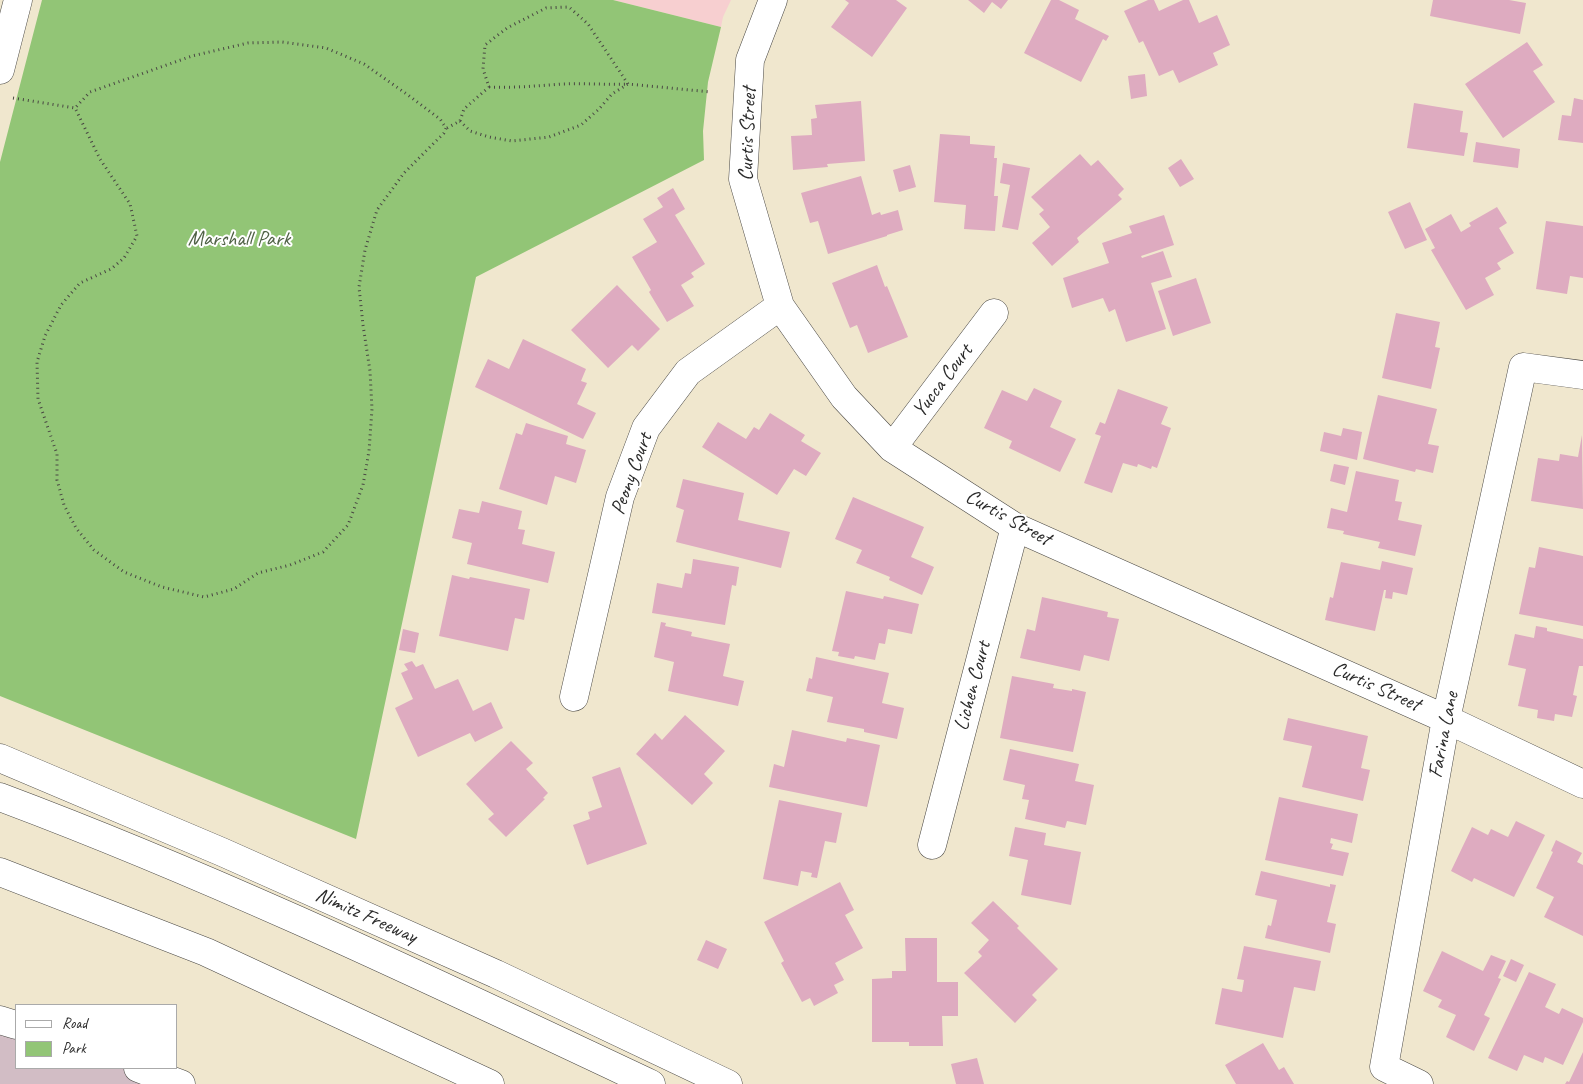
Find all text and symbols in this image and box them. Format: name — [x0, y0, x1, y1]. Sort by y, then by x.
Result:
street label: Curtis Street — [734, 87, 762, 181]
park label: Marshall Park — [188, 226, 290, 252]
street label: Yucca Court — [907, 339, 979, 423]
street label: Peony Court — [606, 430, 658, 518]
street label: Curtis Street — [961, 484, 1055, 552]
street label: Lichen Court — [949, 639, 997, 733]
street label: Curtis Street — [1328, 656, 1424, 718]
street label: Farina Lane — [1423, 690, 1465, 780]
street label: Nimitz Freeway — [311, 882, 421, 950]
legend — [15, 1004, 178, 1069]
text: Road — [62, 1014, 87, 1033]
text: Park — [62, 1039, 86, 1058]

